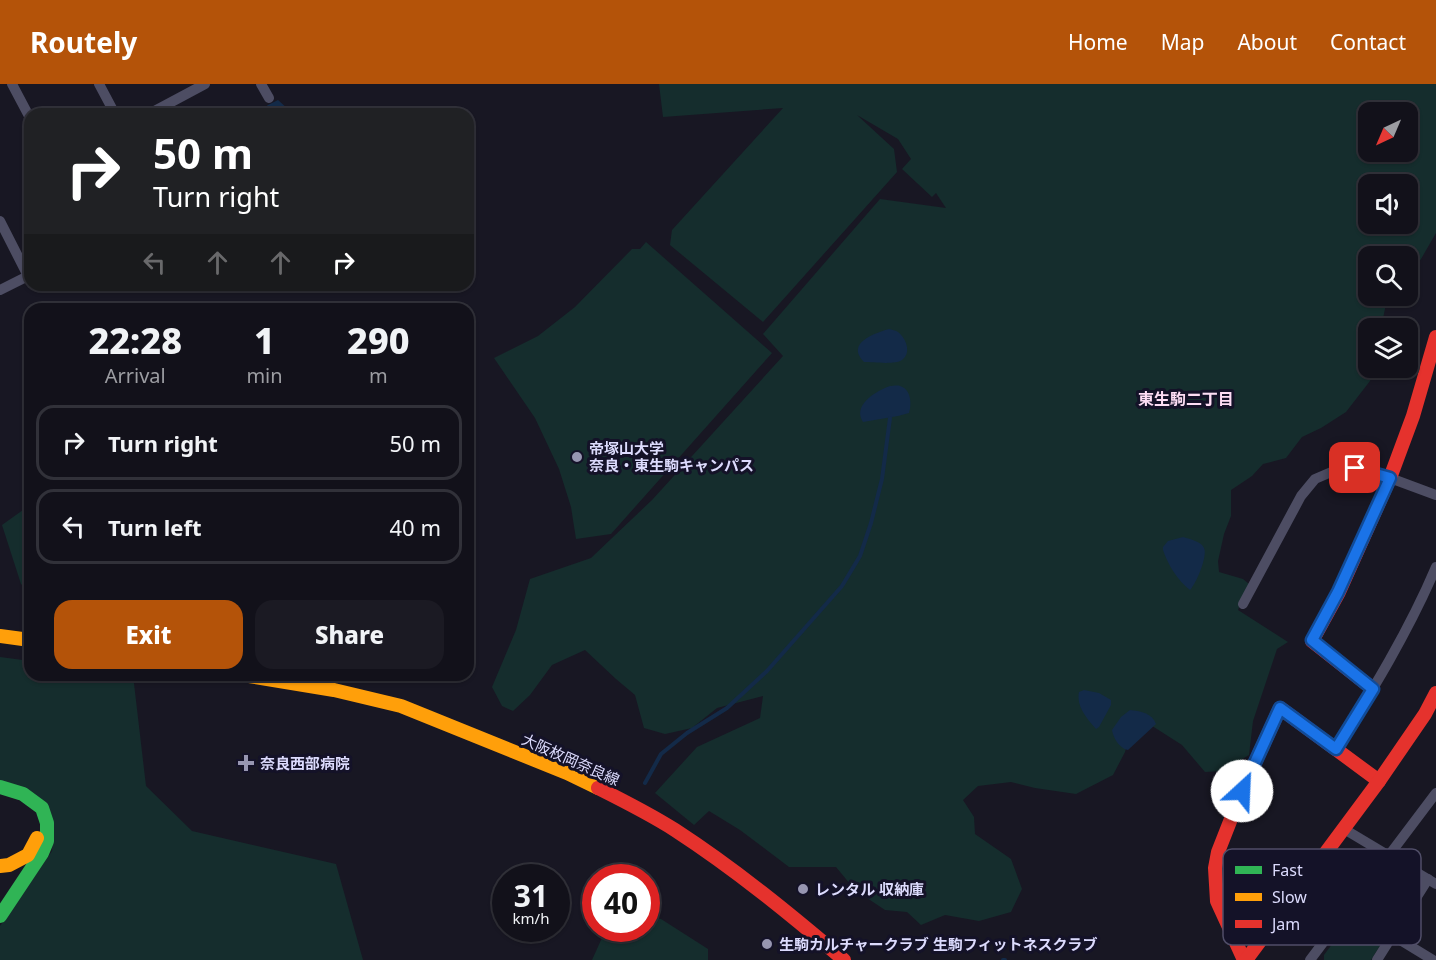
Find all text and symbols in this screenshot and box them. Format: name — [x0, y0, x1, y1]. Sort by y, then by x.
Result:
text: Routely — [30, 23, 137, 61]
text: Home — [1068, 28, 1128, 56]
text: Map — [1161, 28, 1204, 56]
text: About — [1237, 28, 1297, 56]
text: Contact — [1330, 28, 1406, 56]
north arrow — [1358, 102, 1418, 162]
map controls — [1358, 102, 1418, 378]
text: 50 m — [153, 124, 253, 181]
icon: right — [54, 132, 132, 210]
button: sound — [1358, 174, 1418, 234]
text: Turn right — [153, 178, 279, 215]
icon: left — [138, 246, 171, 279]
icon: ahead — [201, 246, 234, 279]
icon: ahead — [264, 246, 297, 279]
icon: right — [327, 246, 360, 279]
button: search — [1358, 246, 1418, 306]
text: 22:28 — [88, 316, 182, 365]
text: 1 — [254, 316, 275, 365]
text: 290 — [347, 316, 410, 365]
button: layers — [1358, 318, 1418, 378]
text: Arrival — [105, 362, 166, 389]
text: min — [246, 362, 283, 389]
text: m — [369, 362, 388, 389]
district label: 東生駒二丁目 — [1138, 388, 1234, 410]
icon: right — [57, 426, 90, 459]
text: Turn right — [108, 428, 218, 458]
text: 50 m — [390, 428, 441, 458]
place label: 帝塚山大学 奈良・東生駒キャンパス — [589, 438, 754, 475]
pin — [1329, 442, 1380, 493]
marker: 帝塚山大学 奈良・東生駒キャンパス — [570, 450, 584, 464]
icon: arrive — [1338, 451, 1371, 484]
icon: left — [57, 510, 90, 543]
text: Turn left — [108, 512, 202, 542]
text: 40 m — [390, 512, 441, 542]
button: Exit — [54, 600, 243, 669]
button: Share — [255, 600, 444, 669]
street label: 大阪枚岡奈良線 — [519, 729, 623, 789]
place label: 奈良西部病院 — [260, 753, 350, 773]
marker: 奈良西部病院 — [237, 754, 255, 772]
position arrow — [1210, 759, 1274, 823]
legend — [1223, 849, 1421, 945]
text: Fast — [1272, 859, 1303, 881]
speed limit sign: 40 — [582, 864, 660, 942]
text: 31 — [514, 875, 548, 916]
place label: レンタル 収納庫 — [815, 879, 924, 899]
marker: レンタル 収納庫 — [796, 882, 810, 896]
text: Slow — [1272, 886, 1307, 908]
text: km/h — [513, 908, 549, 928]
text: Jam — [1270, 913, 1300, 935]
place label: 生駒カルチャークラブ 生駒フィットネスクラブ — [779, 934, 1097, 954]
marker: 生駒カルチャークラブ 生駒フィットネスクラブ — [760, 937, 774, 951]

